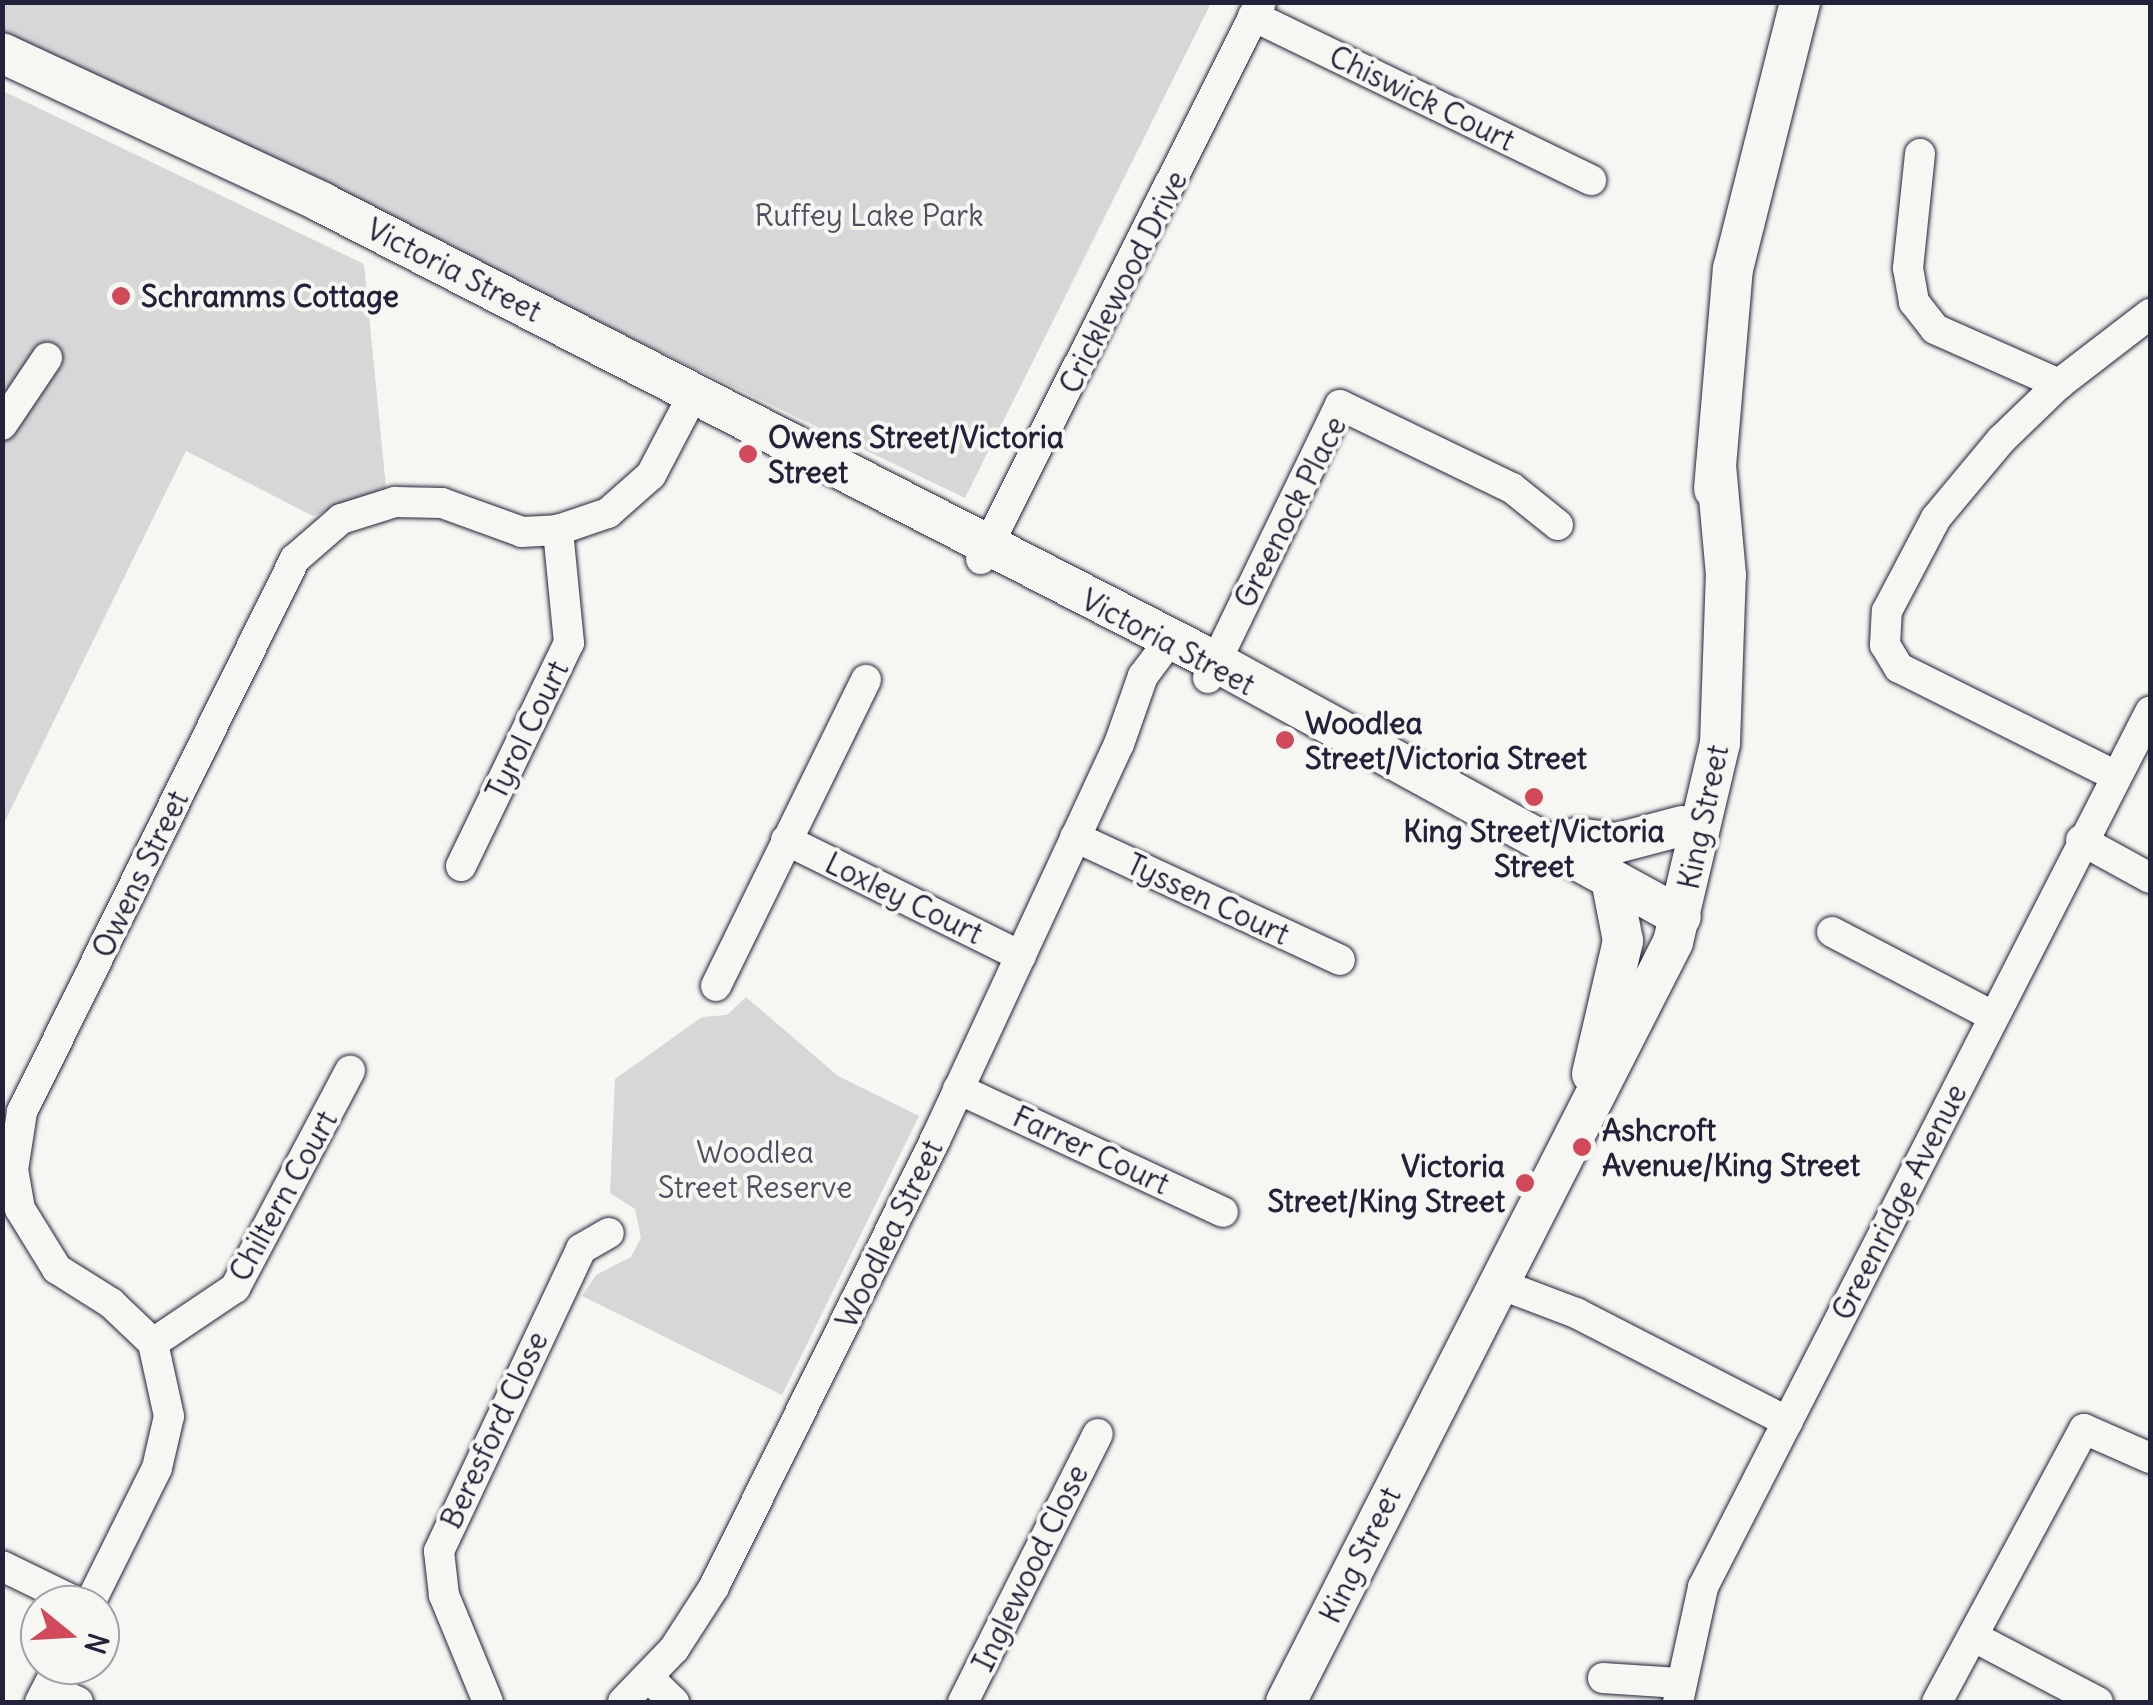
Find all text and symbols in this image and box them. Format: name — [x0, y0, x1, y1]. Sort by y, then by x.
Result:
street label: Chiswick Court — [1324, 38, 1520, 158]
street label: Cricklewood Drive — [1051, 165, 1195, 399]
park label: Ruffey Lake Park — [754, 197, 984, 233]
street label: Victoria Street — [361, 211, 547, 329]
place label: Schramms Cottage — [141, 278, 399, 314]
marker: Schramms Cottage — [110, 285, 132, 307]
street label: Greenock Place — [1226, 410, 1354, 614]
place label: Owens Street/Victoria Street — [768, 419, 1064, 490]
marker: Owens Street/Victoria Street — [737, 443, 759, 465]
street label: Victoria Street — [1075, 581, 1261, 703]
street label: Tyrol Court — [478, 655, 576, 805]
place label: Woodlea Street/Victoria Street — [1305, 705, 1587, 776]
marker: Woodlea Street/Victoria Street — [1274, 729, 1296, 751]
street label: King Street — [1670, 742, 1736, 892]
street label: Owens Street — [84, 785, 196, 963]
marker: King Street/Victoria Street — [1523, 786, 1545, 808]
place label: King Street/Victoria Street — [1403, 813, 1665, 884]
street label: Loxley Court — [820, 844, 988, 952]
street label: Tyssen Court — [1121, 846, 1295, 952]
street label: Greenridge Avenue — [1824, 1078, 1974, 1326]
street label: Farrer Court — [1007, 1098, 1175, 1202]
street label: Chiltern Court — [221, 1104, 345, 1288]
place label: Ashcroft Avenue/King Street — [1602, 1112, 1860, 1182]
park label: Woodlea Street Reserve — [658, 1134, 852, 1204]
street label: Woodlea Street — [828, 1134, 950, 1334]
marker: Ashcroft Avenue/King Street — [1571, 1136, 1593, 1158]
place label: Victoria Street/King Street — [1267, 1148, 1505, 1218]
marker: Victoria Street/King Street — [1514, 1172, 1536, 1194]
street label: Beresford Close — [433, 1326, 555, 1534]
street label: Inglewood Close — [964, 1459, 1096, 1677]
street label: King Street — [1312, 1481, 1408, 1629]
north arrow — [20, 1585, 120, 1685]
text: N — [77, 1629, 117, 1658]

